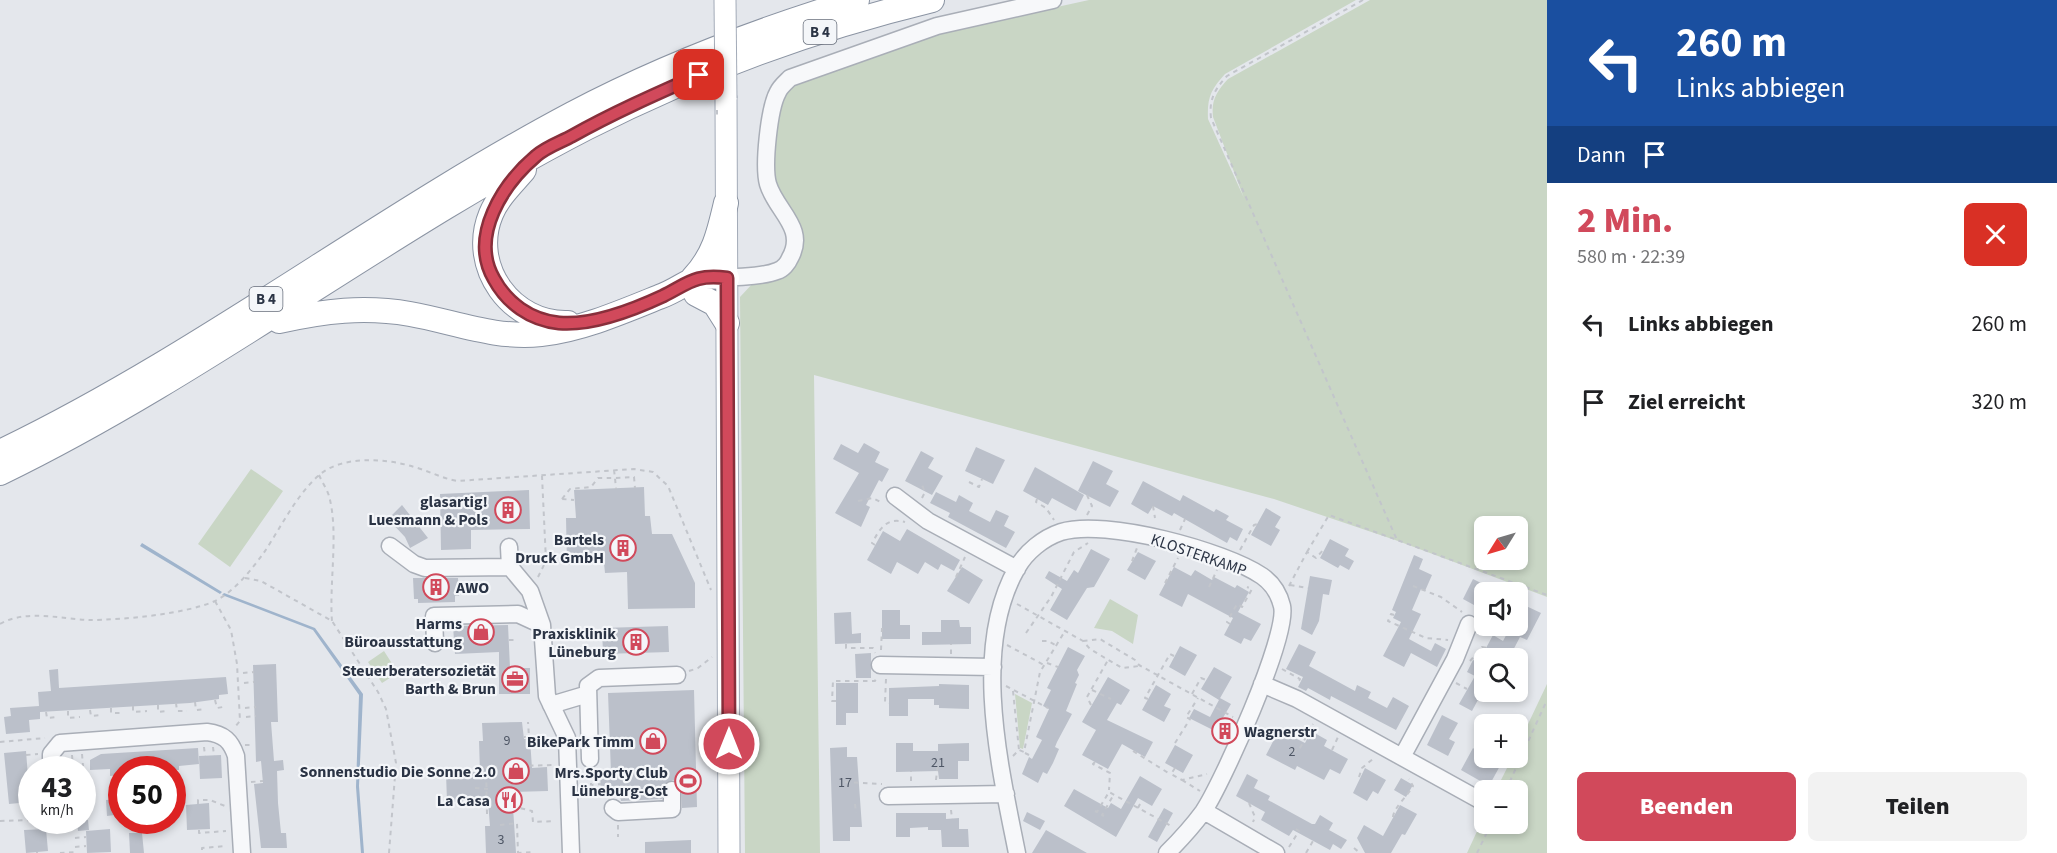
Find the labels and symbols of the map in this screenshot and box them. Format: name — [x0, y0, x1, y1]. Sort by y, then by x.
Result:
road number: B 4 — [804, 20, 836, 44]
pin — [673, 49, 724, 100]
road number: B 4 — [250, 287, 282, 311]
place label: glasartig! Luesmann & Pols — [368, 491, 488, 531]
building icon: glasartig! Luesmann & Pols — [493, 495, 523, 525]
north arrow — [1474, 516, 1528, 570]
street label: KLOSTERKAMP — [1148, 528, 1250, 582]
place label: Bartels Druck GmbH — [515, 529, 604, 569]
building icon: Bartels Druck GmbH — [608, 533, 638, 563]
building icon: AWO — [421, 572, 451, 602]
place label: AWO — [455, 577, 489, 599]
place label: Harms Büroausstattung — [344, 613, 462, 653]
shop icon: Harms Büroausstattung — [466, 617, 496, 647]
place label: Praxisklinik Lüneburg — [532, 623, 616, 663]
building icon: Praxisklinik Lüneburg — [621, 627, 651, 657]
place label: Steuerberatersozietät Barth & Brun — [342, 660, 496, 700]
office icon: Steuerberatersozietät Barth & Brun — [500, 664, 530, 694]
position arrow — [697, 712, 761, 776]
building icon: Wagnerstr — [1210, 716, 1240, 746]
place label: Wagnerstr — [1244, 721, 1317, 743]
shop icon: BikePark Timm — [638, 726, 668, 756]
house number: 9 — [504, 731, 511, 751]
place label: BikePark Timm — [527, 731, 634, 753]
house number: 2 — [1289, 742, 1296, 762]
house number: 21 — [931, 753, 945, 773]
speed limit sign: 50 — [108, 756, 186, 834]
shop icon: Sonnenstudio Die Sonne 2.0 — [501, 756, 531, 786]
place label: Sonnenstudio Die Sonne 2.0 — [300, 761, 496, 783]
place label: Mrs.Sporty Club Lüneburg-Ost — [555, 762, 668, 802]
sports icon: Mrs.Sporty Club Lüneburg-Ost — [673, 766, 703, 796]
house number: 17 — [838, 773, 852, 793]
restaurant icon: La Casa — [494, 785, 524, 815]
place label: La Casa — [437, 790, 490, 812]
house number: 3 — [498, 830, 505, 850]

